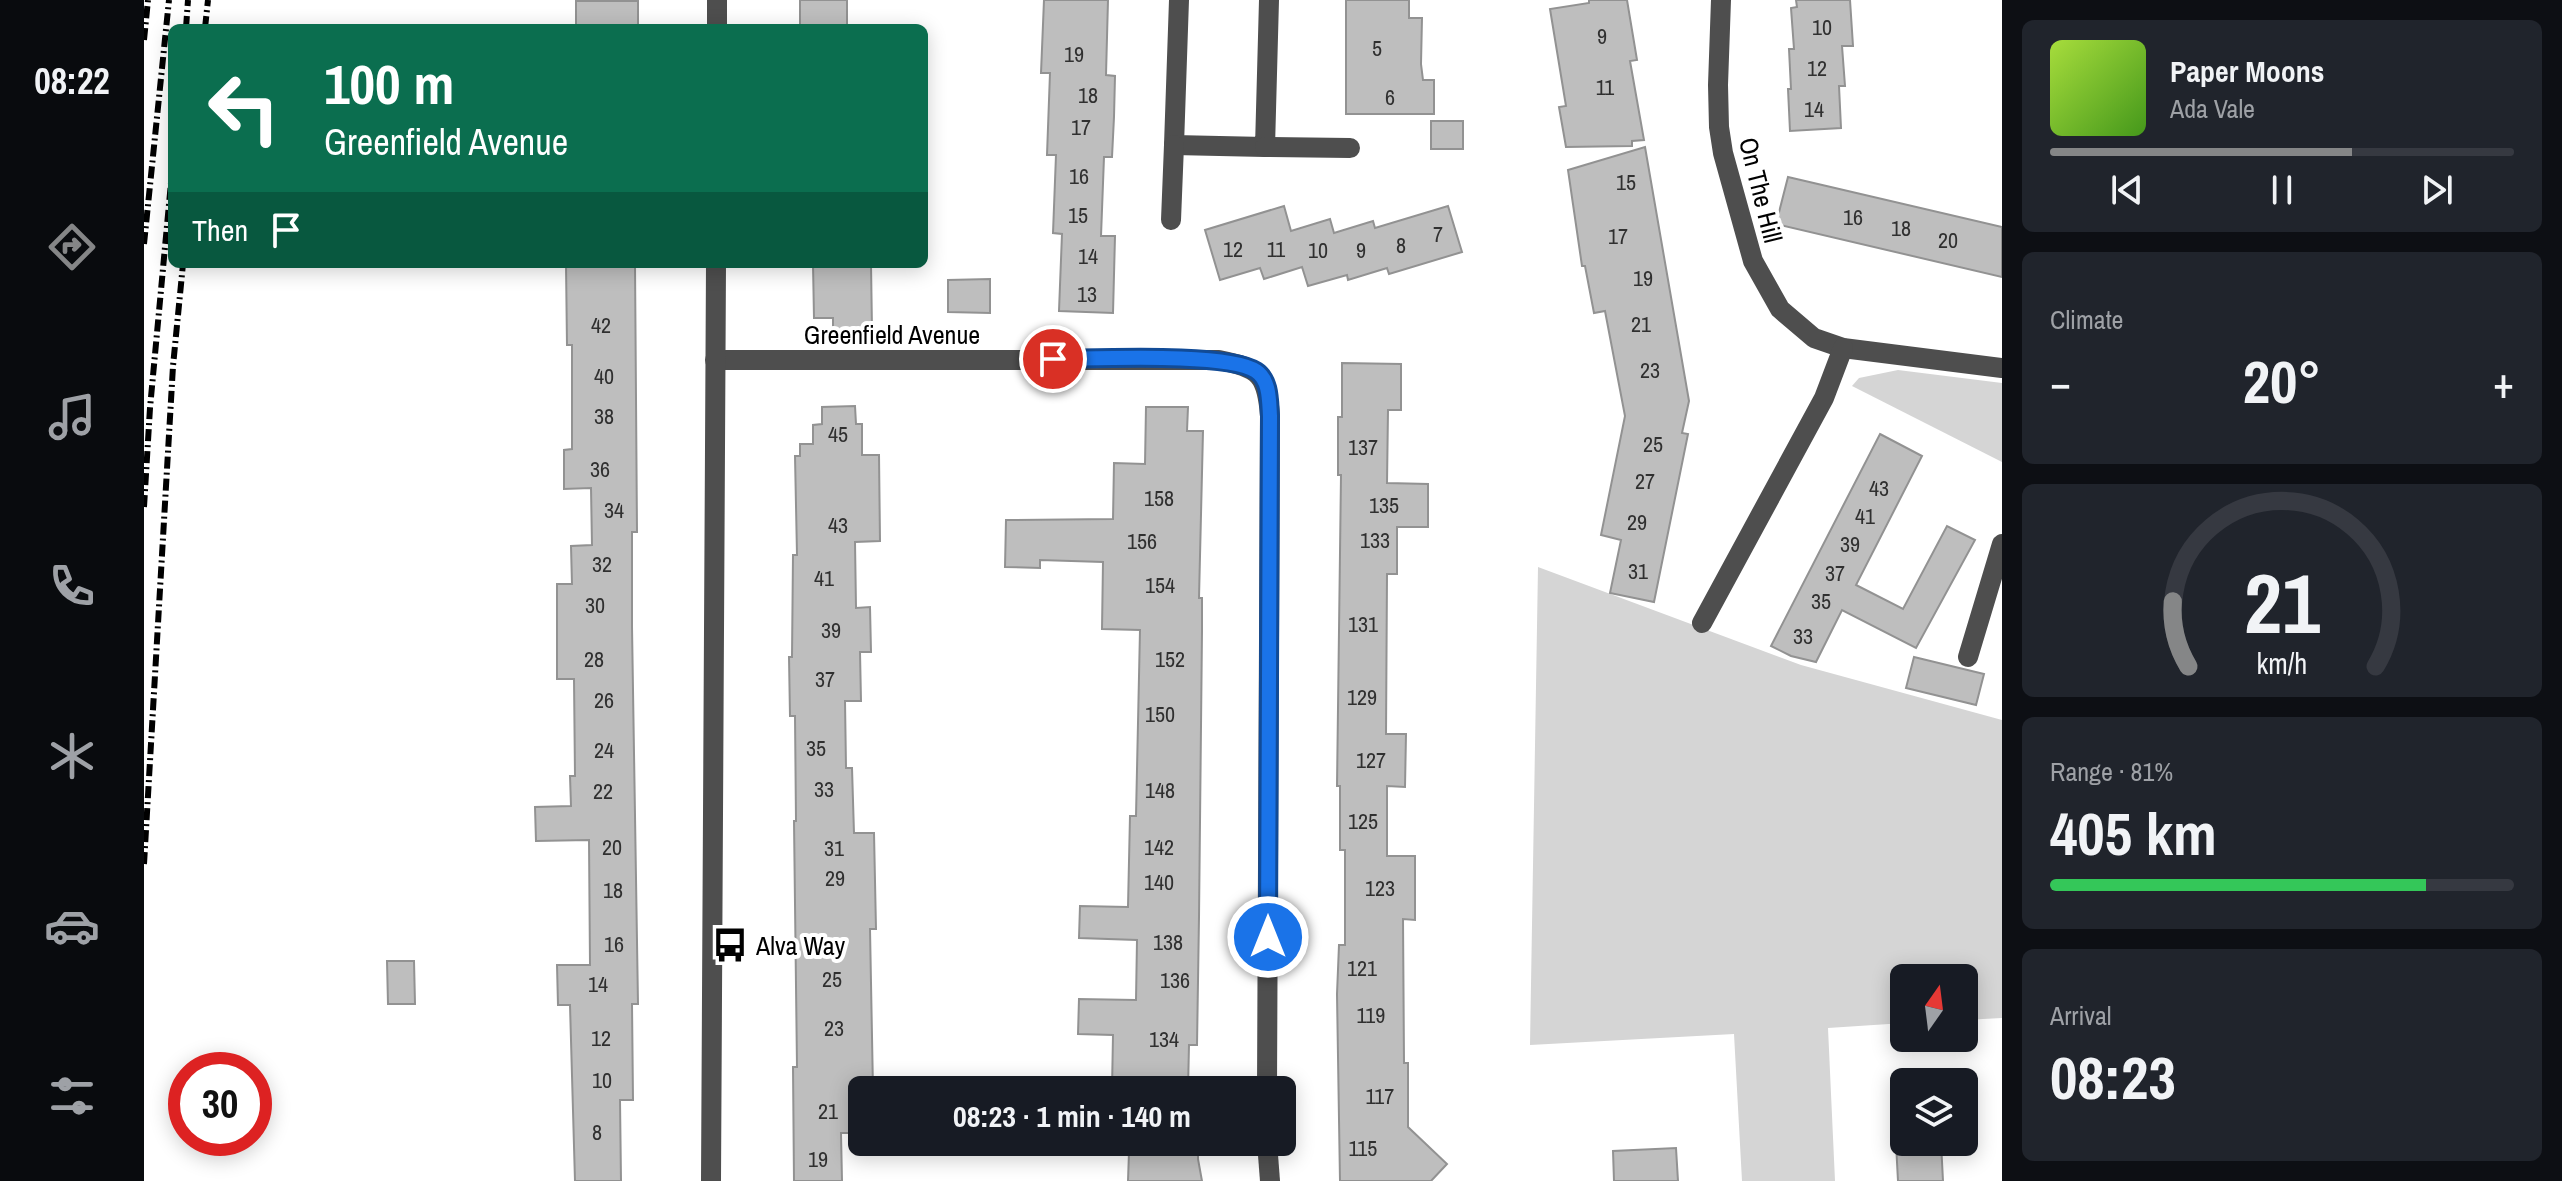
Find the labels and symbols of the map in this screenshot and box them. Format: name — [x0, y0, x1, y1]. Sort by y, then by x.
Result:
house number: 10 — [1812, 12, 1832, 42]
house number: 9 — [1597, 21, 1607, 51]
house number: 5 — [1372, 33, 1382, 63]
house number: 19 — [1064, 39, 1084, 69]
house number: 12 — [1807, 53, 1827, 83]
house number: 11 — [1596, 72, 1614, 102]
house number: 18 — [1078, 80, 1098, 110]
house number: 6 — [1385, 82, 1395, 112]
house number: 14 — [1804, 94, 1824, 124]
house number: 17 — [1071, 112, 1091, 142]
street label: On The Hill — [1731, 134, 1791, 246]
house number: 16 — [1069, 161, 1089, 191]
house number: 15 — [1616, 167, 1636, 197]
house number: 15 — [1068, 200, 1088, 230]
house number: 16 — [1843, 202, 1863, 232]
house number: 18 — [1891, 213, 1911, 243]
house number: 7 — [1433, 219, 1443, 249]
house number: 17 — [1608, 221, 1628, 251]
house number: 20 — [1938, 225, 1958, 255]
house number: 8 — [1396, 230, 1406, 260]
house number: 12 — [1223, 234, 1243, 264]
house number: 11 — [1267, 234, 1285, 264]
house number: 10 — [1308, 235, 1328, 265]
house number: 9 — [1356, 235, 1366, 265]
house number: 14 — [1078, 241, 1098, 271]
house number: 19 — [1633, 263, 1653, 293]
house number: 13 — [1077, 279, 1097, 309]
house number: 21 — [1631, 309, 1651, 339]
house number: 42 — [591, 310, 611, 340]
street label: Greenfield Avenue — [804, 317, 980, 352]
pin — [1019, 325, 1087, 393]
house number: 23 — [1640, 355, 1660, 385]
house number: 40 — [594, 361, 614, 391]
house number: 38 — [594, 401, 614, 431]
house number: 45 — [828, 419, 848, 449]
house number: 25 — [1643, 429, 1663, 459]
house number: 137 — [1348, 432, 1378, 462]
house number: 36 — [590, 454, 610, 484]
house number: 27 — [1635, 466, 1655, 496]
house number: 43 — [1869, 473, 1889, 503]
house number: 158 — [1144, 483, 1174, 513]
house number: 135 — [1369, 490, 1399, 520]
house number: 34 — [604, 495, 624, 525]
house number: 41 — [1855, 501, 1875, 531]
house number: 29 — [1627, 507, 1647, 537]
house number: 43 — [828, 510, 848, 540]
house number: 133 — [1360, 525, 1390, 555]
house number: 156 — [1127, 526, 1157, 556]
house number: 39 — [1840, 529, 1860, 559]
house number: 32 — [592, 549, 612, 579]
house number: 31 — [1628, 556, 1648, 586]
house number: 37 — [1825, 558, 1845, 588]
house number: 41 — [814, 563, 834, 593]
house number: 154 — [1145, 570, 1175, 600]
house number: 35 — [1811, 586, 1831, 616]
house number: 30 — [585, 590, 605, 620]
house number: 131 — [1348, 609, 1378, 639]
house number: 39 — [821, 615, 841, 645]
house number: 33 — [1793, 621, 1813, 651]
house number: 28 — [584, 644, 604, 674]
house number: 152 — [1155, 644, 1185, 674]
house number: 37 — [815, 664, 835, 694]
house number: 129 — [1347, 682, 1377, 712]
house number: 26 — [594, 685, 614, 715]
house number: 150 — [1145, 699, 1175, 729]
house number: 35 — [806, 733, 826, 763]
house number: 24 — [594, 735, 614, 765]
house number: 127 — [1356, 745, 1386, 775]
house number: 33 — [814, 774, 834, 804]
house number: 148 — [1145, 775, 1175, 805]
house number: 22 — [593, 776, 613, 806]
house number: 125 — [1348, 806, 1378, 836]
house number: 20 — [602, 832, 622, 862]
house number: 142 — [1144, 832, 1174, 862]
house number: 31 — [824, 833, 844, 863]
house number: 29 — [825, 863, 845, 893]
house number: 140 — [1144, 867, 1174, 897]
house number: 123 — [1365, 873, 1395, 903]
house number: 18 — [603, 875, 623, 905]
position arrow — [1226, 895, 1310, 979]
bus stop icon: Alva Way — [711, 926, 749, 964]
house number: 138 — [1153, 927, 1183, 957]
place label: Alva Way — [755, 928, 846, 963]
house number: 16 — [604, 929, 624, 959]
house number: 121 — [1347, 953, 1377, 983]
house number: 25 — [822, 964, 842, 994]
north arrow — [1890, 964, 1978, 1052]
house number: 136 — [1160, 965, 1190, 995]
house number: 14 — [588, 969, 608, 999]
house number: 119 — [1357, 1000, 1385, 1030]
house number: 23 — [824, 1013, 844, 1043]
house number: 12 — [591, 1023, 611, 1053]
house number: 134 — [1149, 1024, 1179, 1054]
speed limit sign: 30 — [168, 1052, 272, 1156]
house number: 10 — [592, 1065, 612, 1095]
house number: 117 — [1366, 1081, 1394, 1111]
house number: 21 — [818, 1096, 838, 1126]
house number: 8 — [592, 1117, 602, 1147]
house number: 115 — [1349, 1133, 1377, 1163]
house number: 19 — [808, 1144, 828, 1174]

